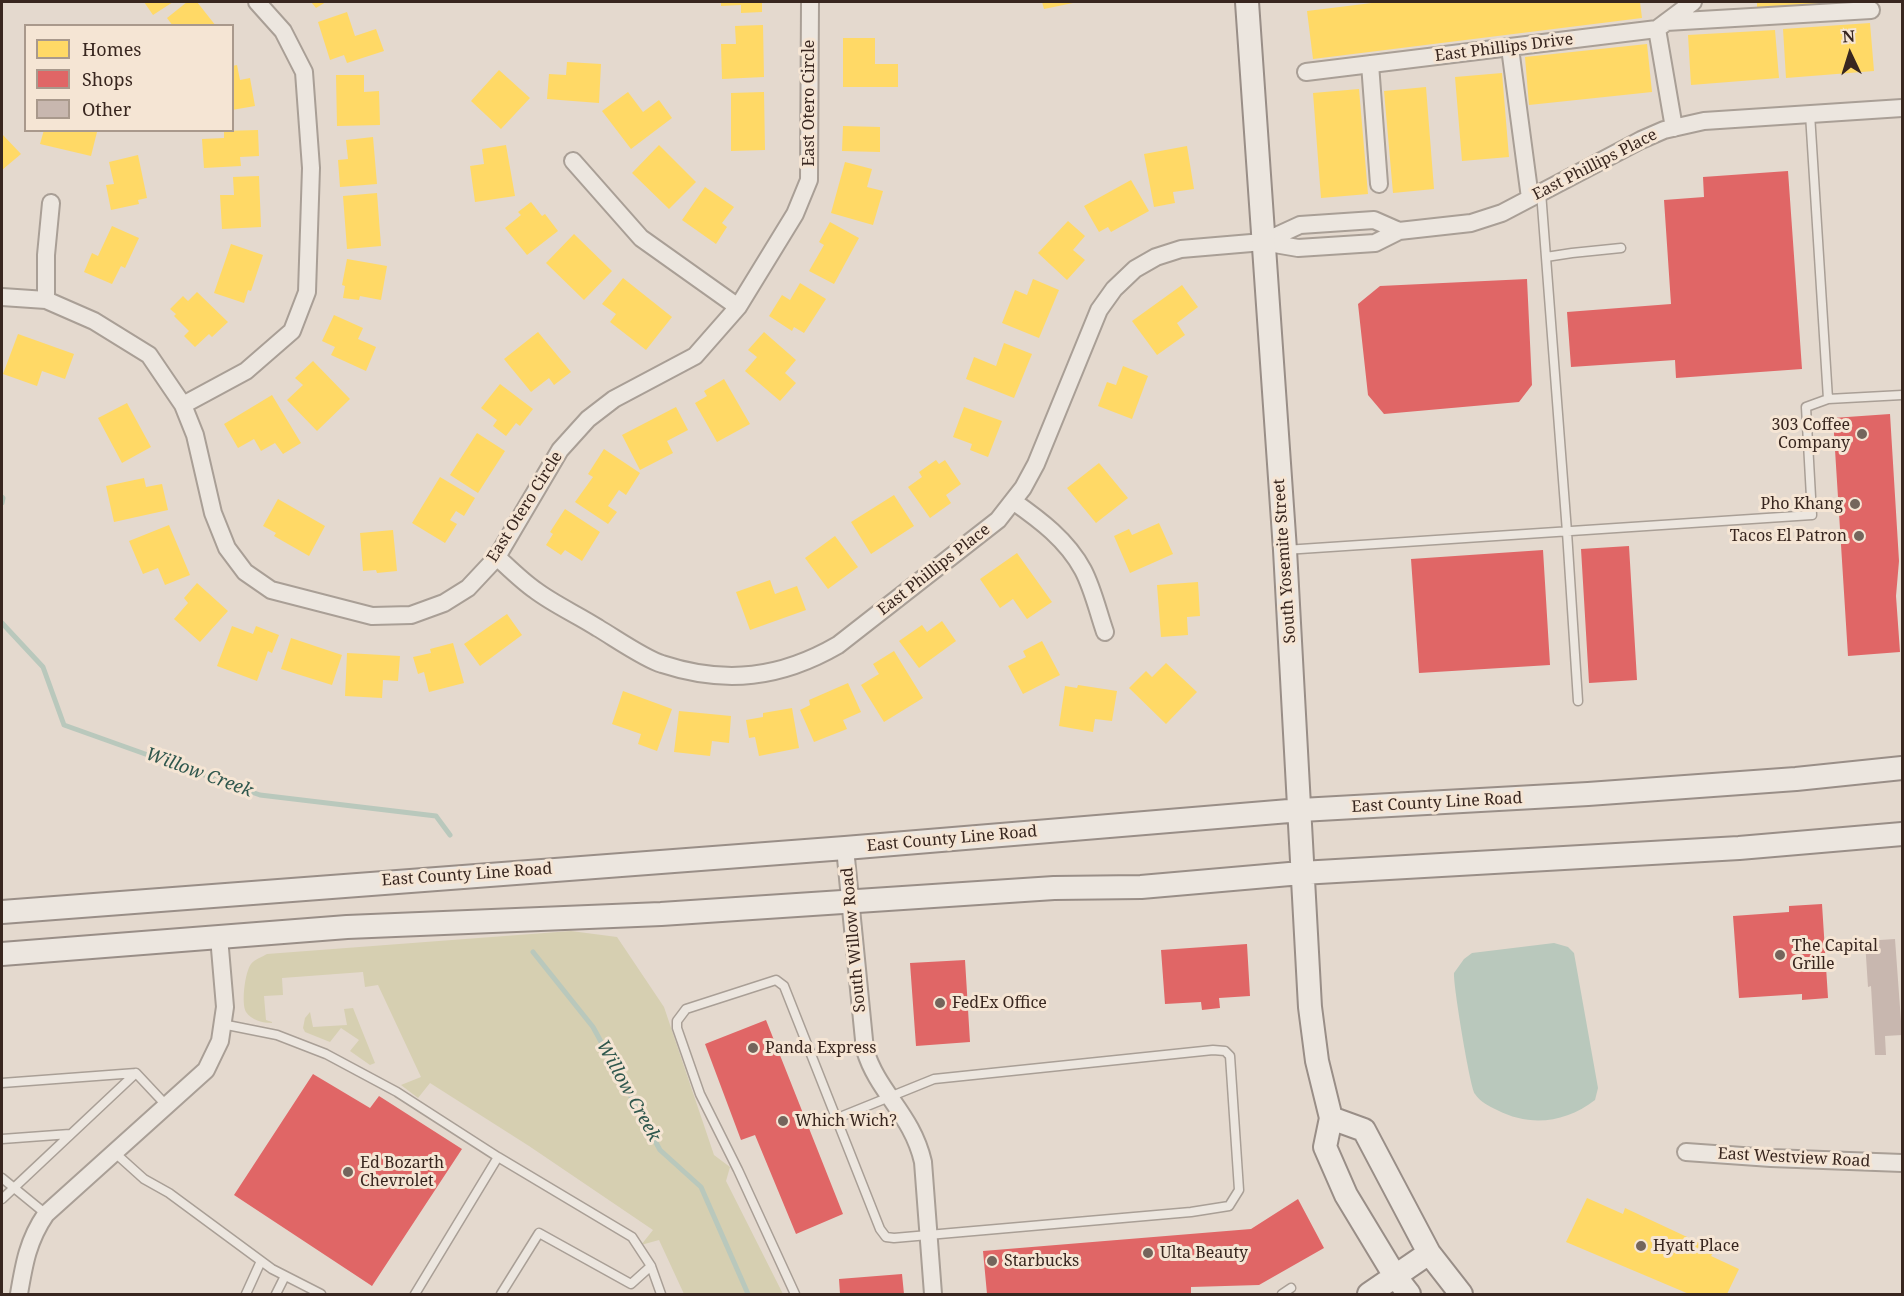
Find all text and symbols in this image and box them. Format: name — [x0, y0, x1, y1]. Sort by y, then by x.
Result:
legend — [24, 24, 234, 132]
north arrow — [1820, 24, 1880, 84]
text: N — [1842, 25, 1856, 47]
street label: East Phillips Drive — [1434, 30, 1574, 66]
text: Homes — [82, 37, 141, 61]
street label: East Otero Circle — [799, 40, 819, 166]
text: Shops — [82, 67, 133, 91]
text: Other — [82, 97, 131, 121]
street label: East Phillips Place — [1530, 125, 1660, 205]
place label: 303 Coffee Company — [1772, 415, 1850, 453]
marker: 303 Coffee Company — [1855, 427, 1869, 441]
street label: East Otero Circle — [483, 448, 567, 566]
street label: South Yosemite Street — [1270, 478, 1300, 644]
place label: Pho Khang — [1760, 494, 1843, 514]
marker: Pho Khang — [1848, 497, 1862, 511]
street label: East Phillips Place — [874, 520, 994, 620]
place label: Tacos El Patron — [1730, 526, 1847, 546]
marker: Tacos El Patron — [1852, 529, 1866, 543]
water label: Willow Creek — [143, 744, 255, 802]
street label: East County Line Road — [1351, 789, 1523, 817]
street label: East County Line Road — [866, 822, 1038, 856]
street label: East County Line Road — [381, 859, 553, 891]
street label: South Willow Road — [838, 867, 870, 1013]
place label: The Capital Grille — [1792, 936, 1878, 974]
marker: The Capital Grille — [1773, 948, 1787, 962]
place label: FedEx Office — [952, 993, 1047, 1013]
marker: FedEx Office — [933, 996, 947, 1010]
water label: Willow Creek — [591, 1037, 665, 1145]
place label: Panda Express — [765, 1038, 877, 1058]
marker: Panda Express — [746, 1041, 760, 1055]
place label: Which Wich? — [795, 1111, 897, 1131]
marker: Which Wich? — [776, 1114, 790, 1128]
street label: East Westview Road — [1717, 1144, 1871, 1172]
place label: Ed Bozarth Chevrolet — [360, 1153, 444, 1191]
marker: Ed Bozarth Chevrolet — [341, 1165, 355, 1179]
place label: Hyatt Place — [1653, 1236, 1739, 1256]
marker: Hyatt Place — [1634, 1239, 1648, 1253]
place label: Ulta Beauty — [1160, 1243, 1248, 1263]
marker: Ulta Beauty — [1141, 1246, 1155, 1260]
place label: Starbucks — [1004, 1251, 1079, 1271]
marker: Starbucks — [985, 1254, 999, 1268]

